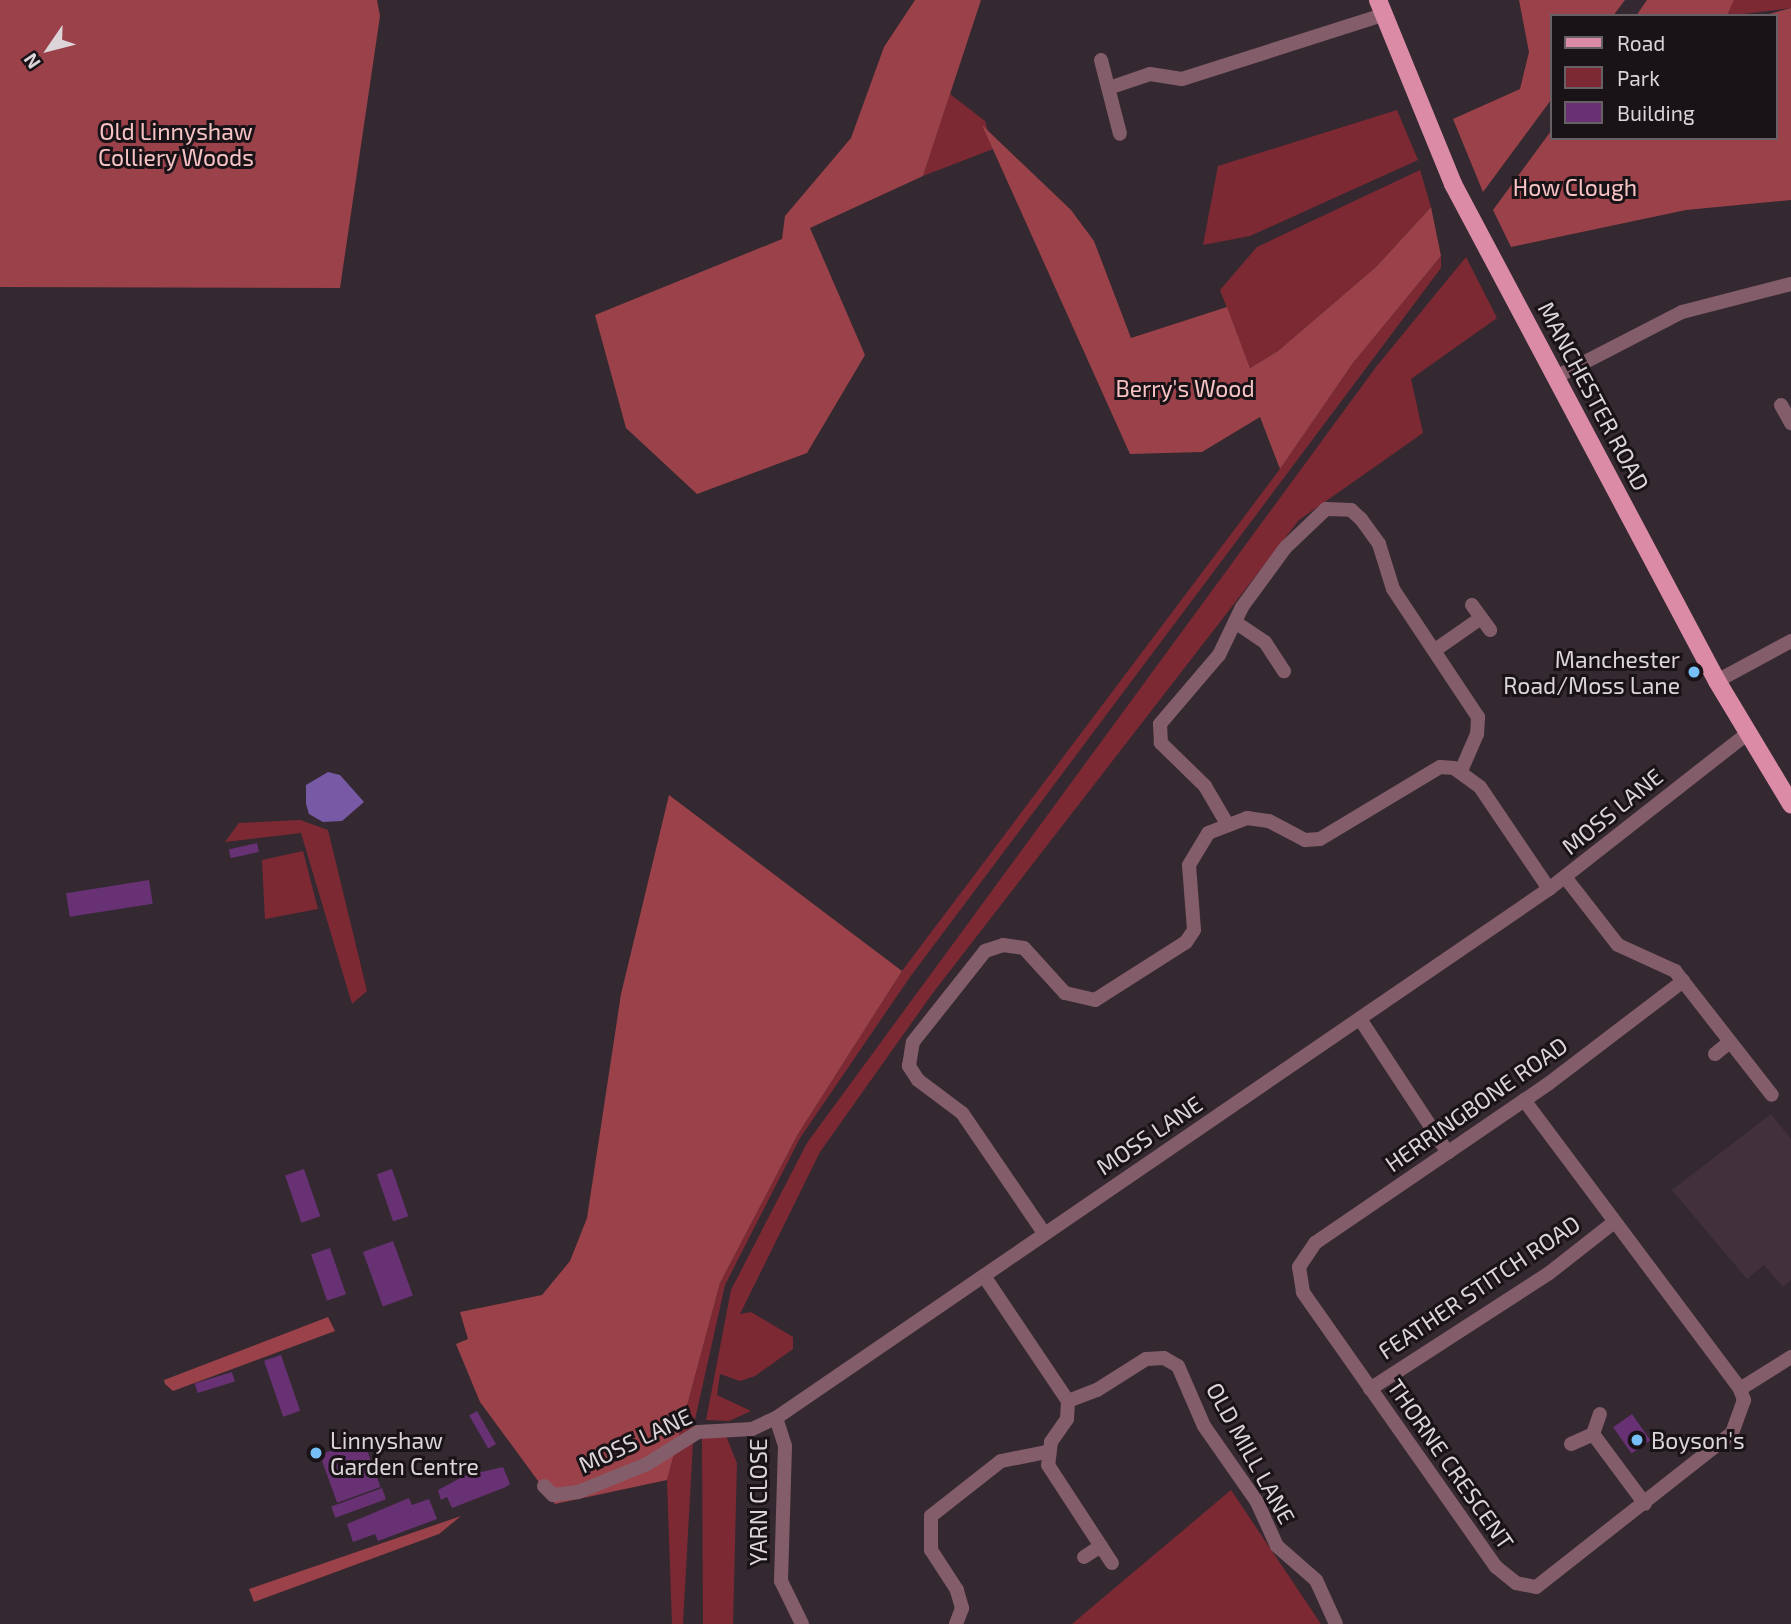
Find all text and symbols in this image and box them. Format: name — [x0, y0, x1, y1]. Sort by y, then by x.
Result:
north arrow — [14, 14, 84, 84]
legend — [1550, 14, 1777, 140]
text: Road — [1617, 30, 1665, 55]
text: N — [18, 49, 45, 74]
text: Park — [1617, 65, 1660, 90]
text: Building — [1617, 100, 1695, 125]
park label: Old Linnyshaw Colliery Woods — [98, 117, 254, 171]
park label: How Clough — [1513, 173, 1637, 201]
street label: MANCHESTER ROAD — [1533, 297, 1655, 495]
park label: Berry's Wood — [1115, 374, 1255, 402]
place label: Manchester Road/Moss Lane — [1503, 645, 1680, 699]
marker: Manchester Road/Moss Lane — [1686, 664, 1702, 680]
street label: MOSS LANE — [1556, 762, 1668, 860]
street label: HERRINGBONE ROAD — [1380, 1031, 1572, 1177]
street label: MOSS LANE — [1091, 1090, 1207, 1180]
street label: FEATHER STITCH ROAD — [1373, 1209, 1585, 1365]
street label: THORNE CRESCENT — [1382, 1374, 1520, 1554]
street label: OLD MILL LANE — [1201, 1377, 1301, 1529]
street label: MOSS LANE — [574, 1402, 696, 1478]
place label: Linnyshaw Garden Centre — [330, 1426, 479, 1480]
place label: Boyson's — [1651, 1426, 1745, 1454]
marker: Boyson's — [1629, 1432, 1645, 1448]
street label: YARN CLOSE — [744, 1438, 772, 1566]
marker: Linnyshaw Garden Centre — [308, 1445, 324, 1461]

